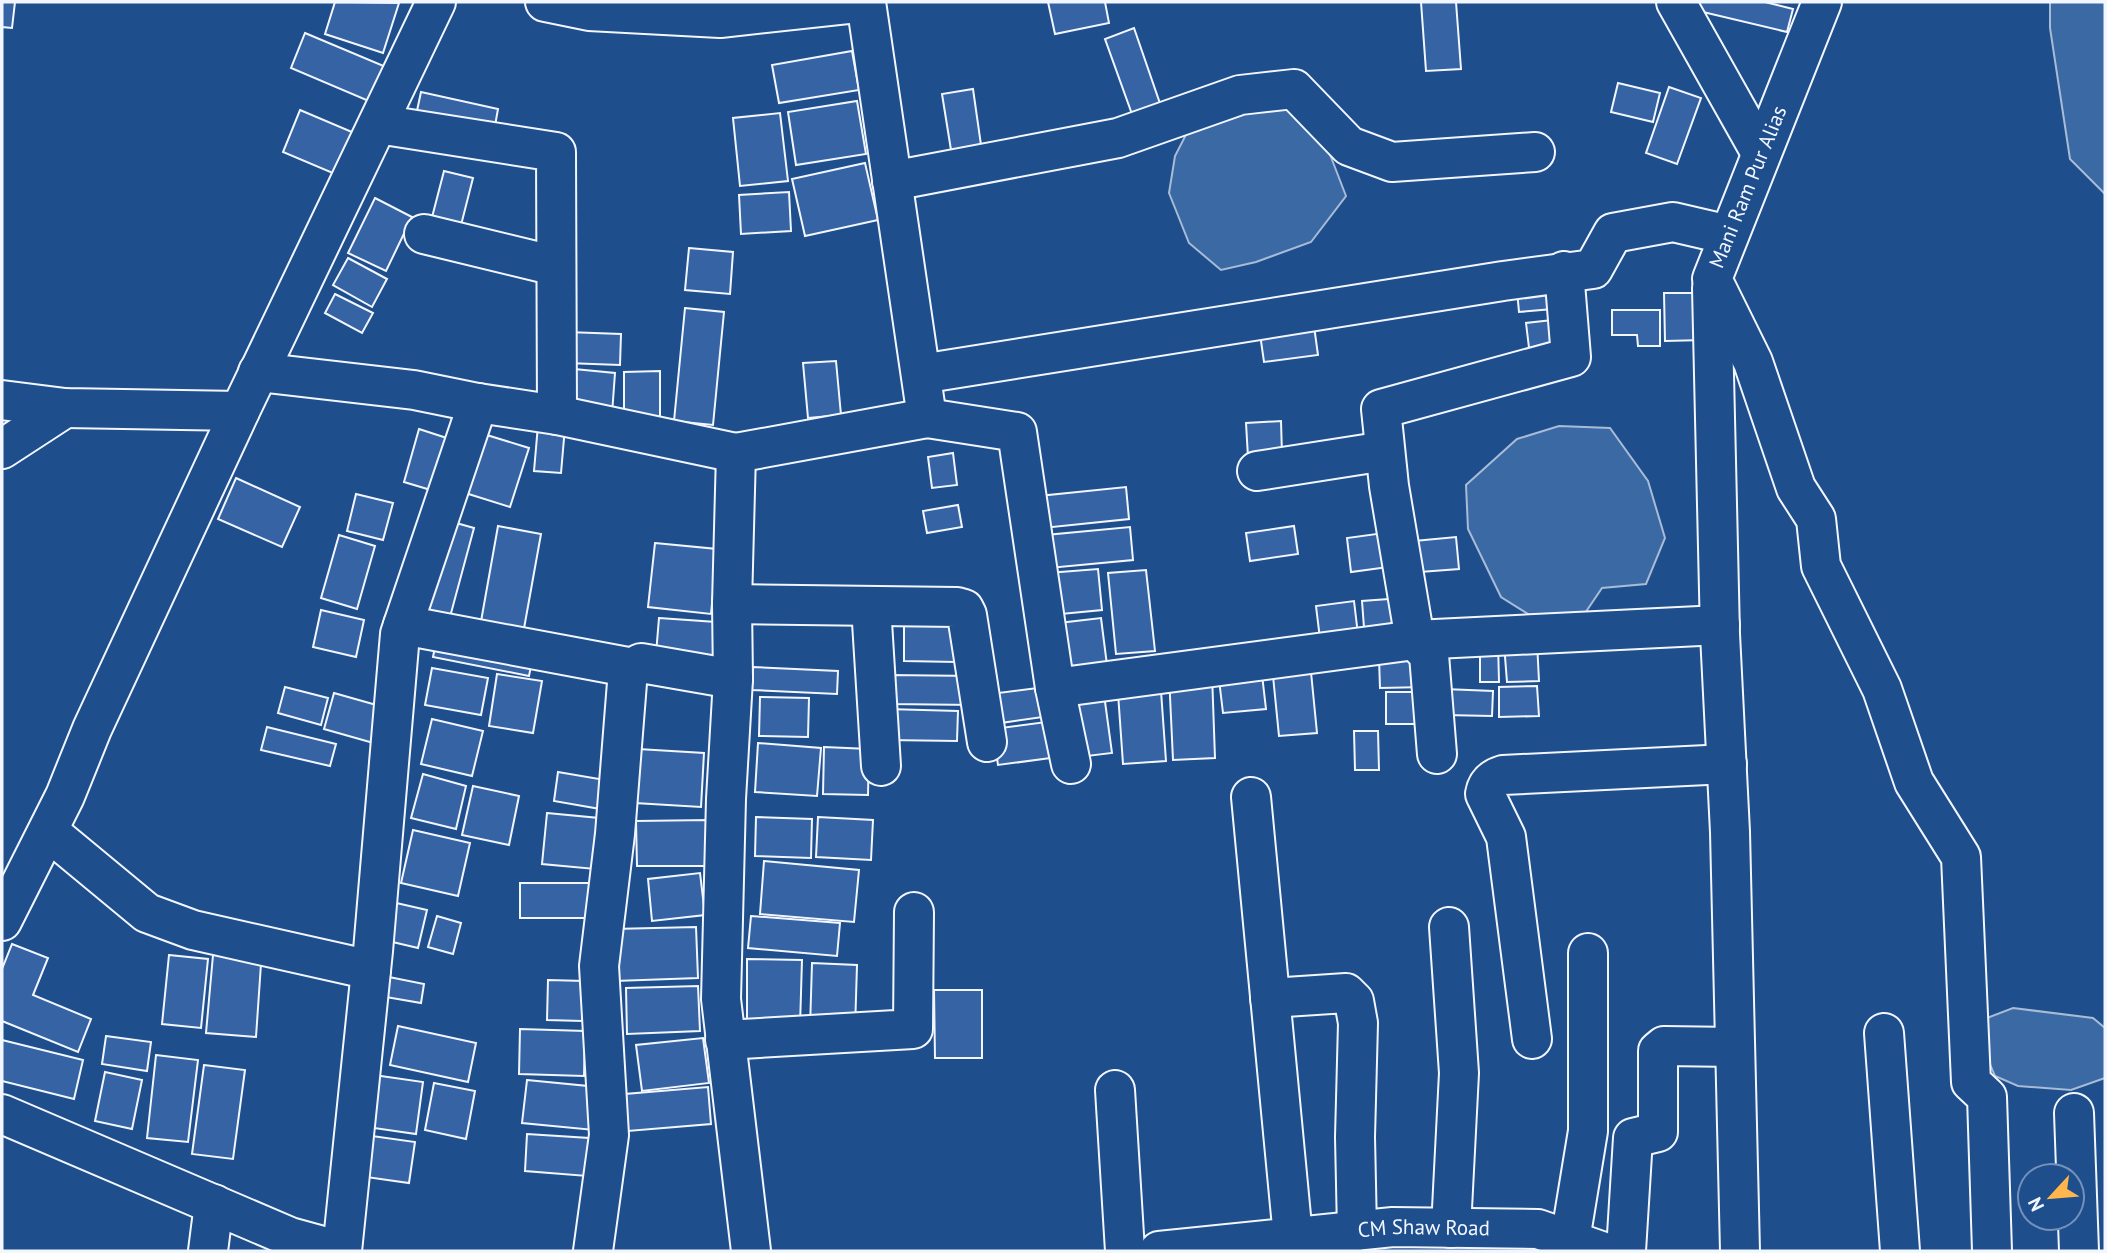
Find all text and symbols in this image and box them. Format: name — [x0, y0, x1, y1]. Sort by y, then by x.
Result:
street label: Mani Ram Pur Alias — [1703, 102, 1792, 272]
north arrow — [2016, 1162, 2086, 1232]
text: N — [2022, 1194, 2049, 1215]
street label: CM Shaw Road — [1356, 1213, 1490, 1244]

